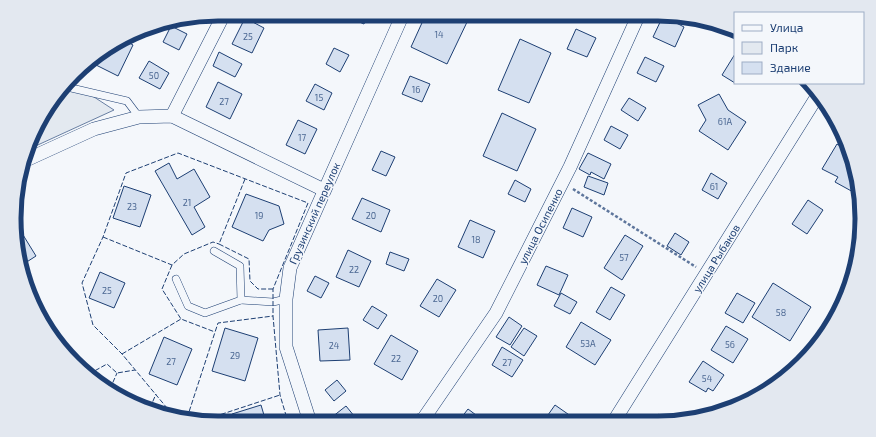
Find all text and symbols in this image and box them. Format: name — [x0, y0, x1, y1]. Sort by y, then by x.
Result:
legend — [734, 12, 864, 84]
text: Улица — [770, 20, 803, 34]
house number: 14 — [434, 29, 444, 40]
house number: 25 — [243, 31, 253, 42]
text: Парк — [770, 40, 799, 54]
text: Здание — [770, 60, 811, 74]
house number: 50 — [149, 70, 159, 81]
house number: 16 — [412, 84, 420, 95]
house number: 15 — [315, 92, 323, 103]
house number: 27 — [219, 96, 229, 107]
house number: 61А — [718, 116, 733, 127]
house number: 17 — [298, 132, 306, 143]
street label: Грузинский переулок — [286, 160, 343, 266]
house number: 61 — [710, 181, 718, 192]
street label: улица Осипенко — [515, 186, 566, 266]
house number: 21 — [183, 197, 191, 208]
house number: 23 — [127, 201, 137, 212]
house number: 19 — [255, 210, 263, 221]
house number: 20 — [366, 210, 376, 221]
street label: улица Рыбаков — [690, 221, 743, 295]
house number: 18 — [471, 234, 481, 245]
house number: 57 — [619, 252, 629, 263]
house number: 22 — [349, 264, 359, 275]
house number: 25 — [102, 285, 112, 296]
house number: 20 — [433, 293, 443, 304]
house number: 58 — [776, 307, 786, 318]
house number: 53А — [580, 338, 596, 349]
house number: 56 — [725, 339, 735, 350]
house number: 24 — [329, 340, 340, 351]
house number: 29 — [230, 350, 240, 361]
house number: 22 — [391, 353, 401, 364]
house number: 27 — [166, 356, 176, 367]
house number: 27 — [502, 357, 512, 368]
house number: 54 — [702, 373, 713, 384]

